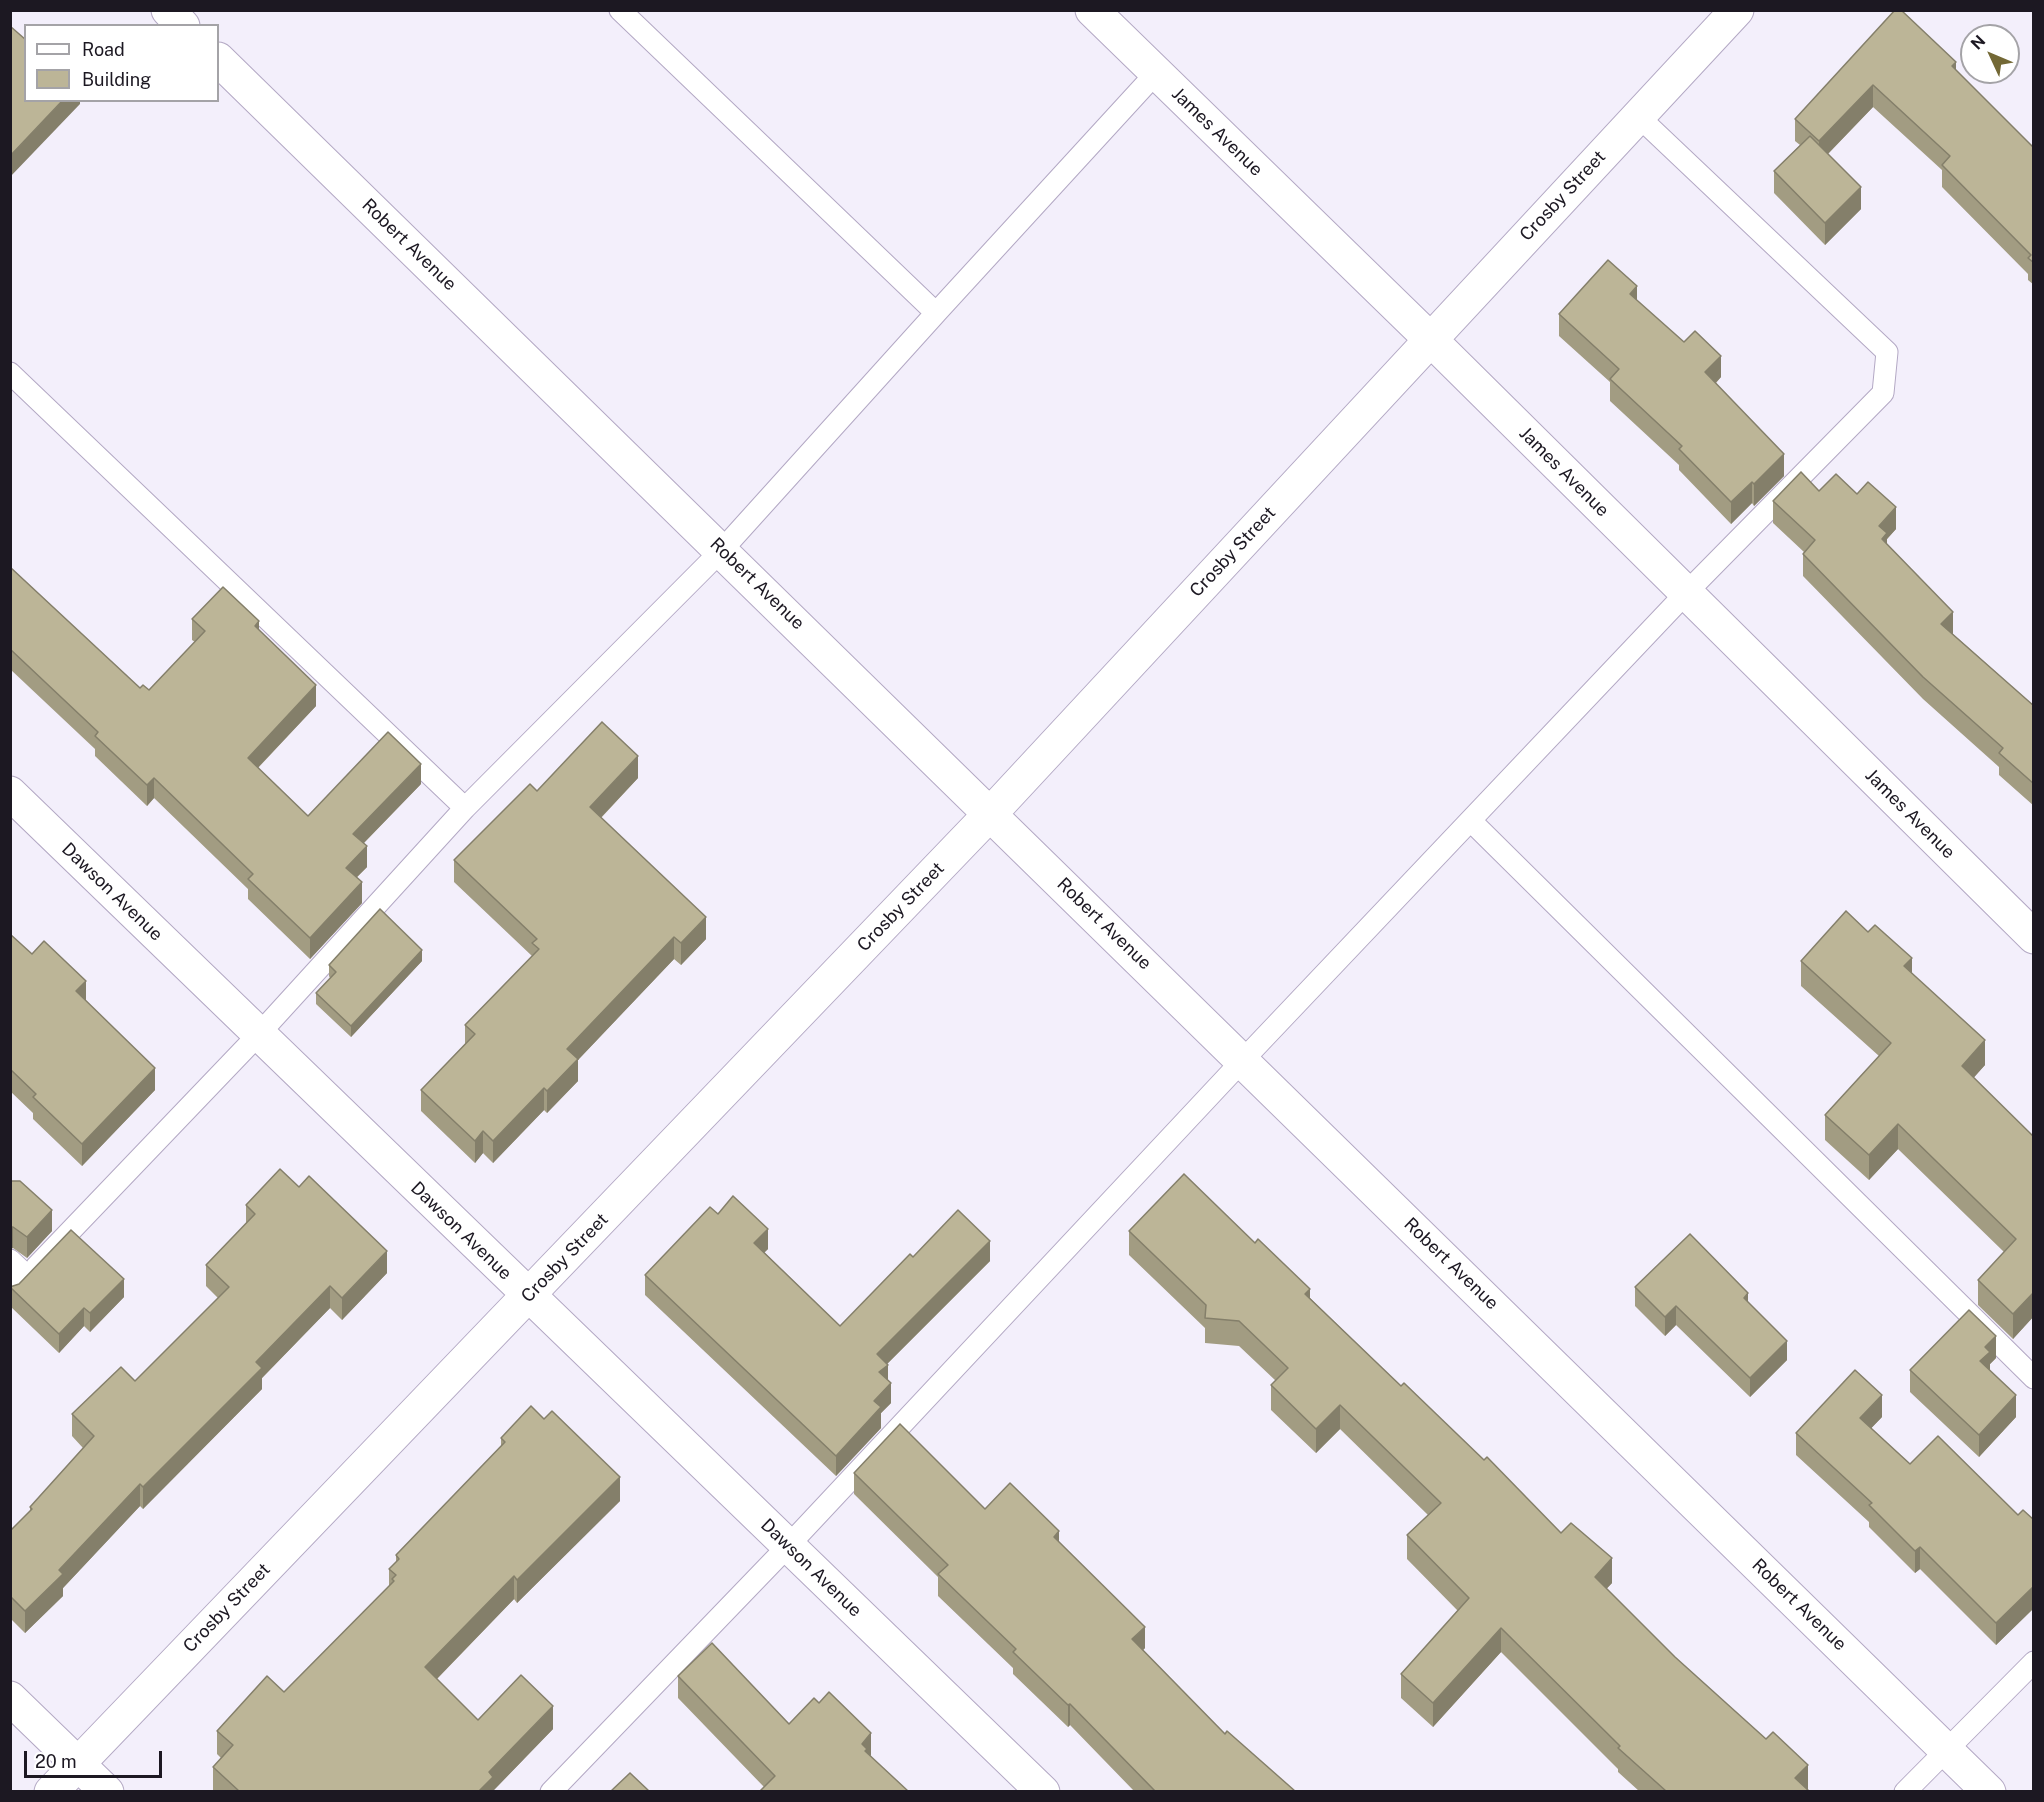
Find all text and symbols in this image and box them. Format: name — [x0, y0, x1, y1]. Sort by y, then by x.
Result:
legend — [24, 24, 219, 102]
north arrow — [1960, 24, 2020, 84]
text: N — [1967, 31, 1989, 54]
text: Road — [82, 39, 125, 60]
text: Building — [82, 69, 151, 90]
street label: James Avenue — [1167, 83, 1267, 181]
street label: Crosby Street — [1516, 146, 1610, 246]
street label: Robert Avenue — [357, 195, 461, 295]
street label: James Avenue — [1515, 423, 1613, 521]
street label: Crosby Street — [1186, 502, 1280, 602]
street label: Robert Avenue — [705, 534, 809, 634]
street label: James Avenue — [1861, 765, 1959, 863]
street label: Dawson Avenue — [57, 838, 167, 946]
street label: Crosby Street — [853, 858, 949, 956]
street label: Robert Avenue — [1052, 874, 1156, 974]
street label: Dawson Avenue — [406, 1177, 516, 1285]
street label: Crosby Street — [517, 1209, 613, 1307]
street label: Robert Avenue — [1399, 1214, 1503, 1314]
street label: Dawson Avenue — [756, 1514, 866, 1622]
street label: Robert Avenue — [1747, 1555, 1851, 1655]
street label: Crosby Street — [179, 1559, 275, 1657]
scale bar — [27, 1739, 165, 1777]
text: 20 m — [35, 1751, 77, 1772]

